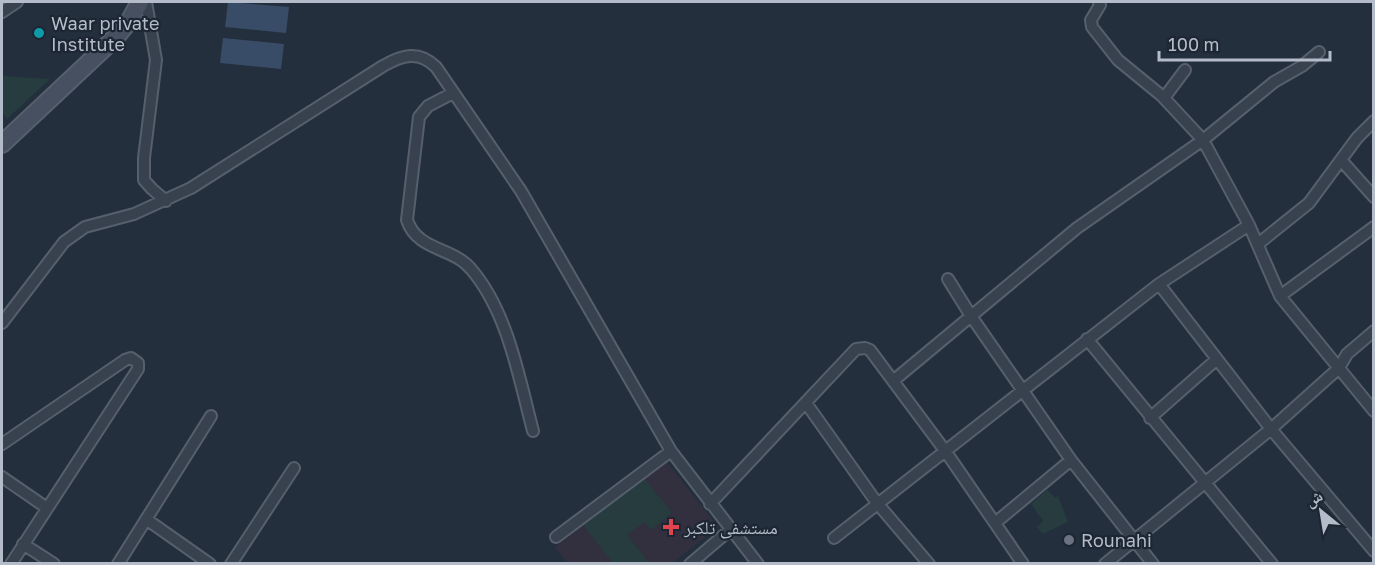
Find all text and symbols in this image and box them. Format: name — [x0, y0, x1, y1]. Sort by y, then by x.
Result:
place label: Waar private Institute — [51, 12, 160, 55]
scale bar — [1159, 24, 1330, 62]
marker: Waar private Institute — [32, 26, 46, 40]
text: 100 m — [1168, 33, 1219, 55]
north arrow — [1291, 481, 1351, 541]
text: ش — [1301, 485, 1326, 511]
place label: مستشفى تلكبر — [683, 516, 778, 539]
marker: مستشفى تلكبر — [662, 518, 680, 536]
place label: Rounahi — [1081, 529, 1152, 551]
marker: Rounahi — [1062, 533, 1076, 547]

